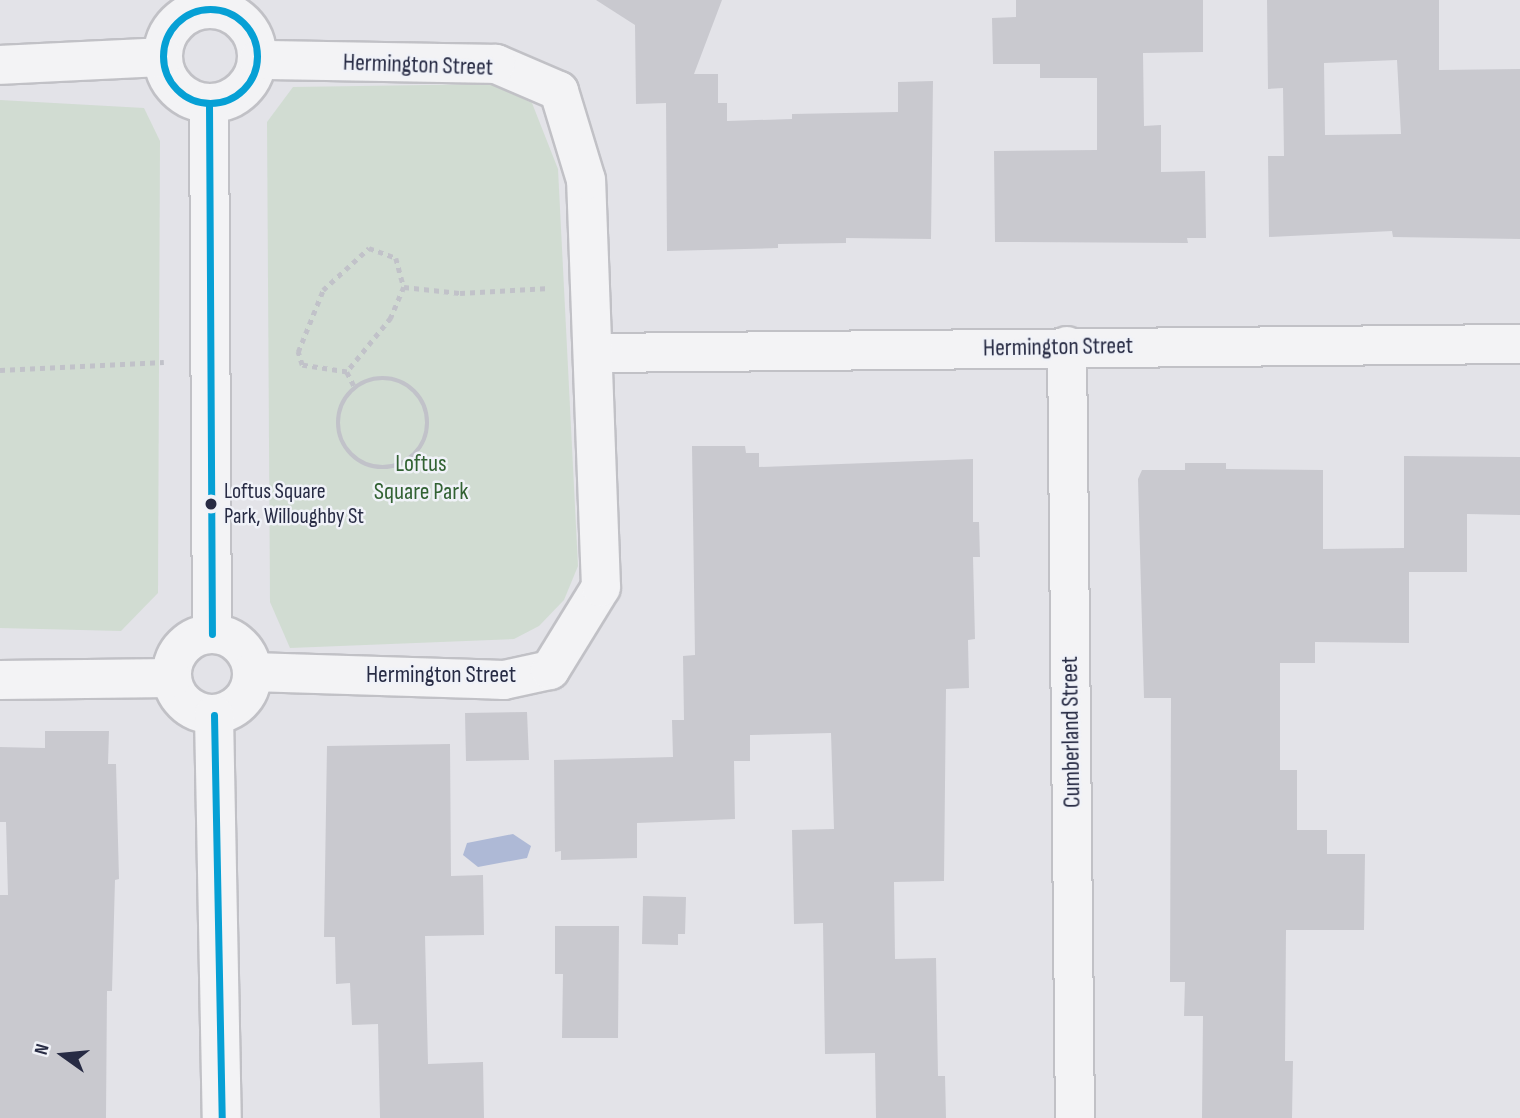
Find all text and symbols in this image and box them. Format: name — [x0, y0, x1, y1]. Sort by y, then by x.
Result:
street label: Hermington Street — [342, 48, 494, 82]
street label: Hermington Street — [983, 331, 1133, 363]
park label: Loftus Square Park — [374, 450, 468, 506]
place label: Loftus Square Park, Willoughby St — [224, 478, 364, 530]
marker: Loftus Square Park, Willoughby St — [204, 497, 218, 511]
street label: Cumberland Street — [1055, 656, 1087, 808]
street label: Hermington Street — [366, 661, 516, 689]
north arrow — [28, 1020, 98, 1090]
text: N — [30, 1042, 55, 1057]

